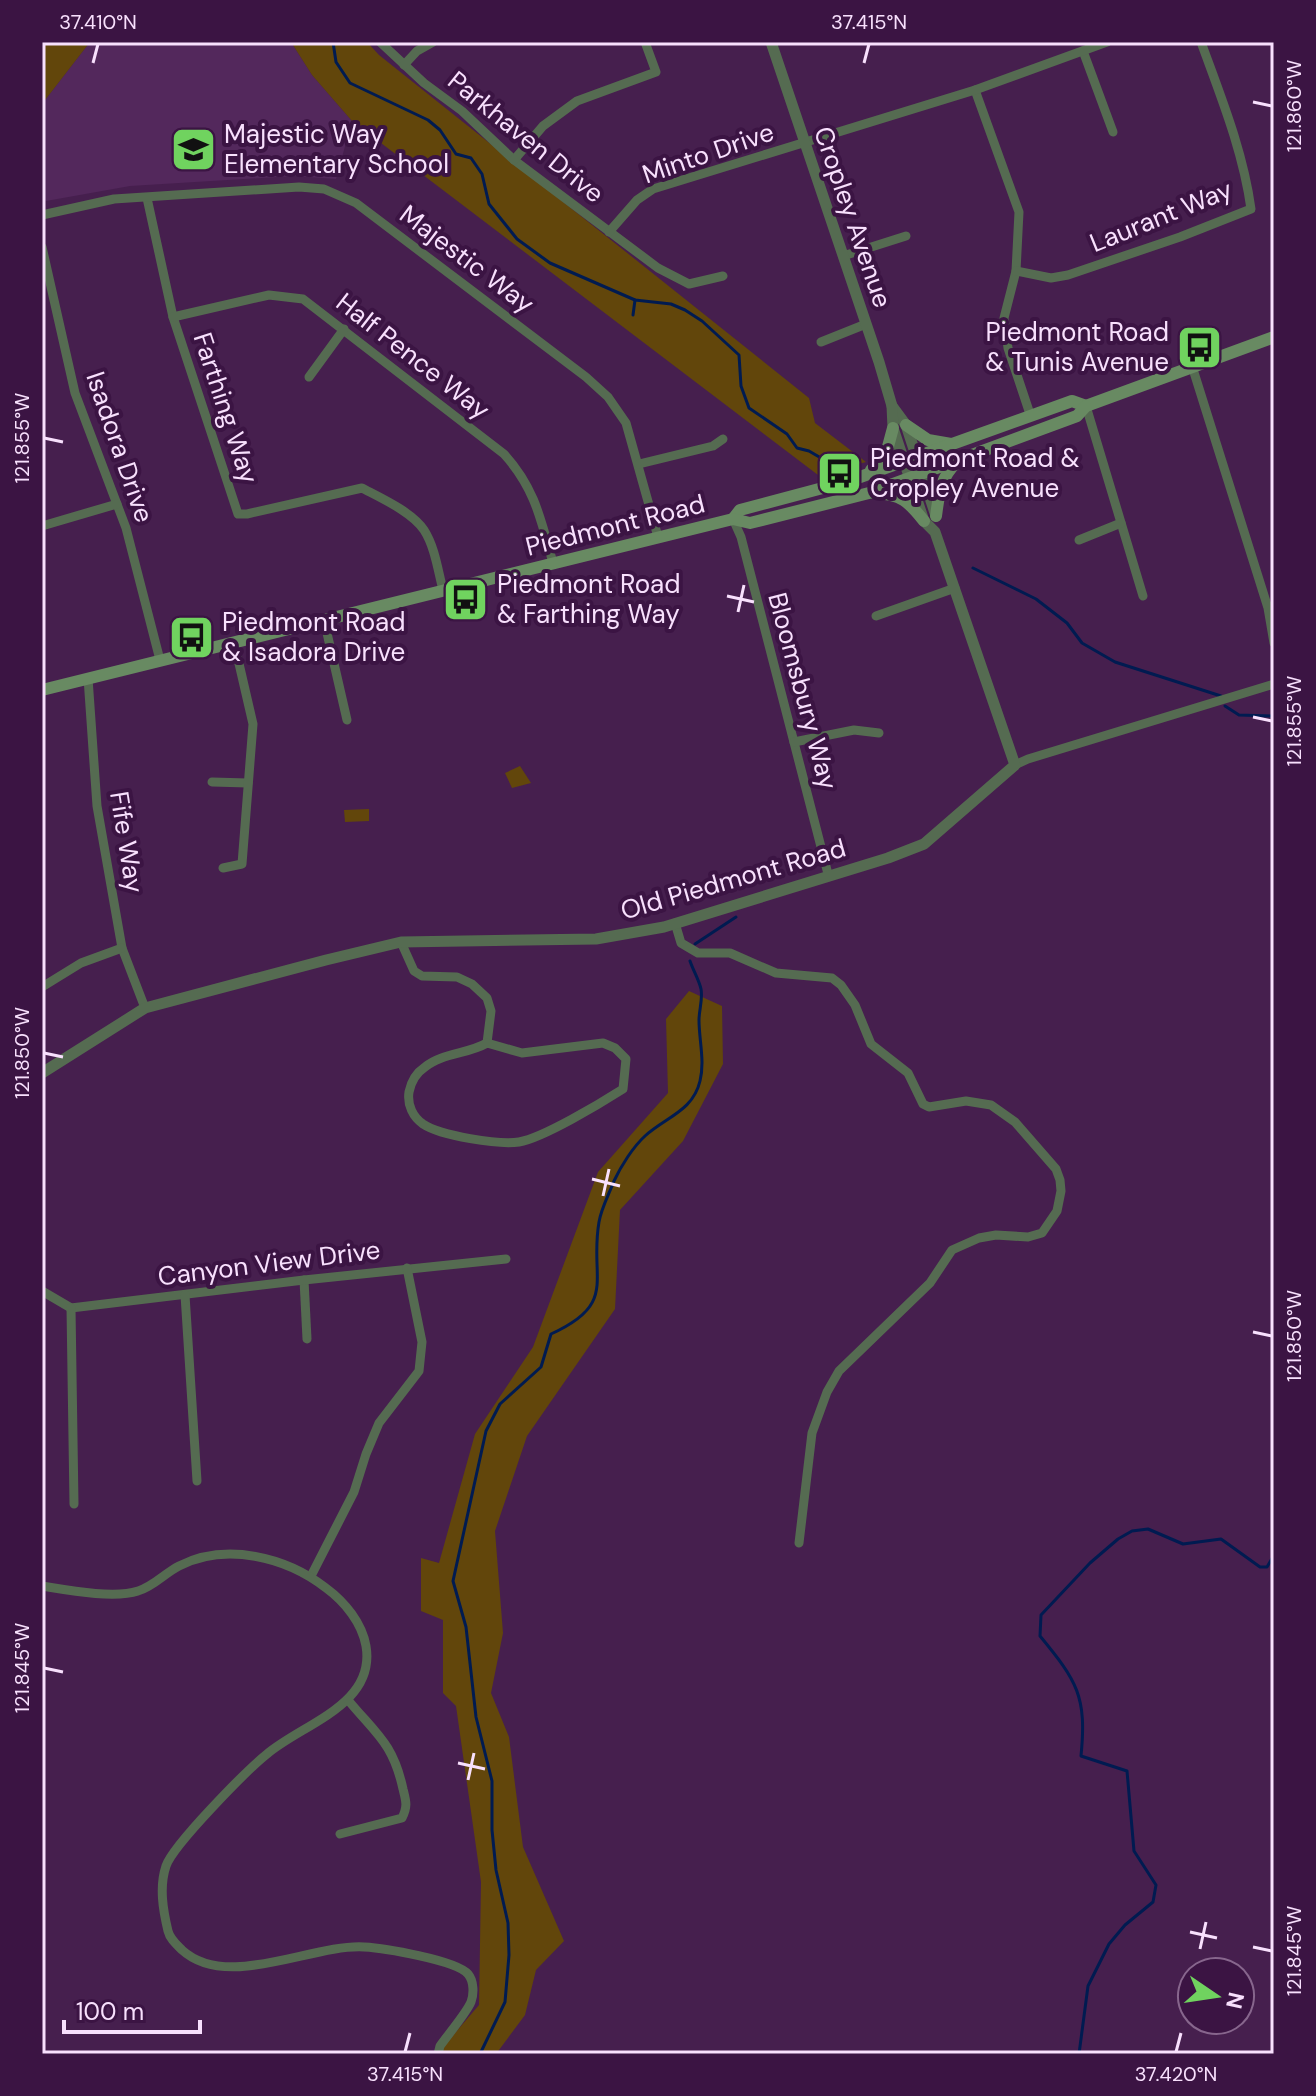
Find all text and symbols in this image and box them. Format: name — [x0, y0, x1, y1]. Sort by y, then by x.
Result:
text: 37.410°N — [59, 9, 137, 35]
text: 37.415°N — [831, 9, 907, 35]
text: 121.860°W — [1281, 60, 1307, 152]
street label: Parkhaven Drive — [441, 64, 611, 210]
street label: Minto Drive — [638, 115, 778, 191]
place label: Majestic Way Elementary School — [224, 117, 449, 181]
street label: Cropley Avenue — [806, 122, 900, 312]
school or university icon: Majestic Way Elementary School — [169, 125, 217, 173]
street label: Laurant Way — [1085, 172, 1237, 260]
street label: Majestic Way — [393, 197, 541, 321]
street label: Half Pence Way — [329, 285, 497, 427]
place label: Piedmont Road & Tunis Avenue — [985, 315, 1169, 379]
bus stop icon: Piedmont Road & Tunis Avenue — [1176, 323, 1224, 371]
street label: Farthing Way — [186, 328, 266, 488]
street label: Isadora Drive — [78, 367, 162, 527]
text: 121.855°W — [9, 393, 35, 483]
place label: Piedmont Road & Cropley Avenue — [870, 441, 1080, 505]
bus stop icon: Piedmont Road & Cropley Avenue — [815, 449, 863, 497]
street label: Piedmont Road — [522, 486, 708, 564]
place label: Piedmont Road & Farthing Way — [497, 567, 681, 631]
bus stop icon: Piedmont Road & Farthing Way — [442, 575, 490, 623]
street label: Bloomsbury Way — [760, 589, 846, 793]
place label: Piedmont Road & Isadora Drive — [222, 605, 406, 669]
bus stop icon: Piedmont Road & Isadora Drive — [167, 613, 215, 661]
text: 121.855°W — [1281, 676, 1307, 766]
street label: Fife Way — [102, 789, 152, 895]
street label: Old Piedmont Road — [616, 831, 850, 927]
text: 121.850°W — [9, 1007, 35, 1099]
street label: Canyon View Drive — [156, 1232, 382, 1294]
text: 121.850°W — [1281, 1290, 1307, 1382]
text: 121.845°W — [9, 1623, 35, 1713]
text: 121.845°W — [1281, 1906, 1307, 1996]
north arrow — [1176, 1956, 1256, 2036]
scale bar — [64, 1984, 200, 2034]
text: N — [1219, 1989, 1251, 2011]
text: 100 m — [76, 1996, 144, 2027]
text: 37.415°N — [367, 2061, 443, 2087]
text: 37.420°N — [1135, 2061, 1217, 2087]

